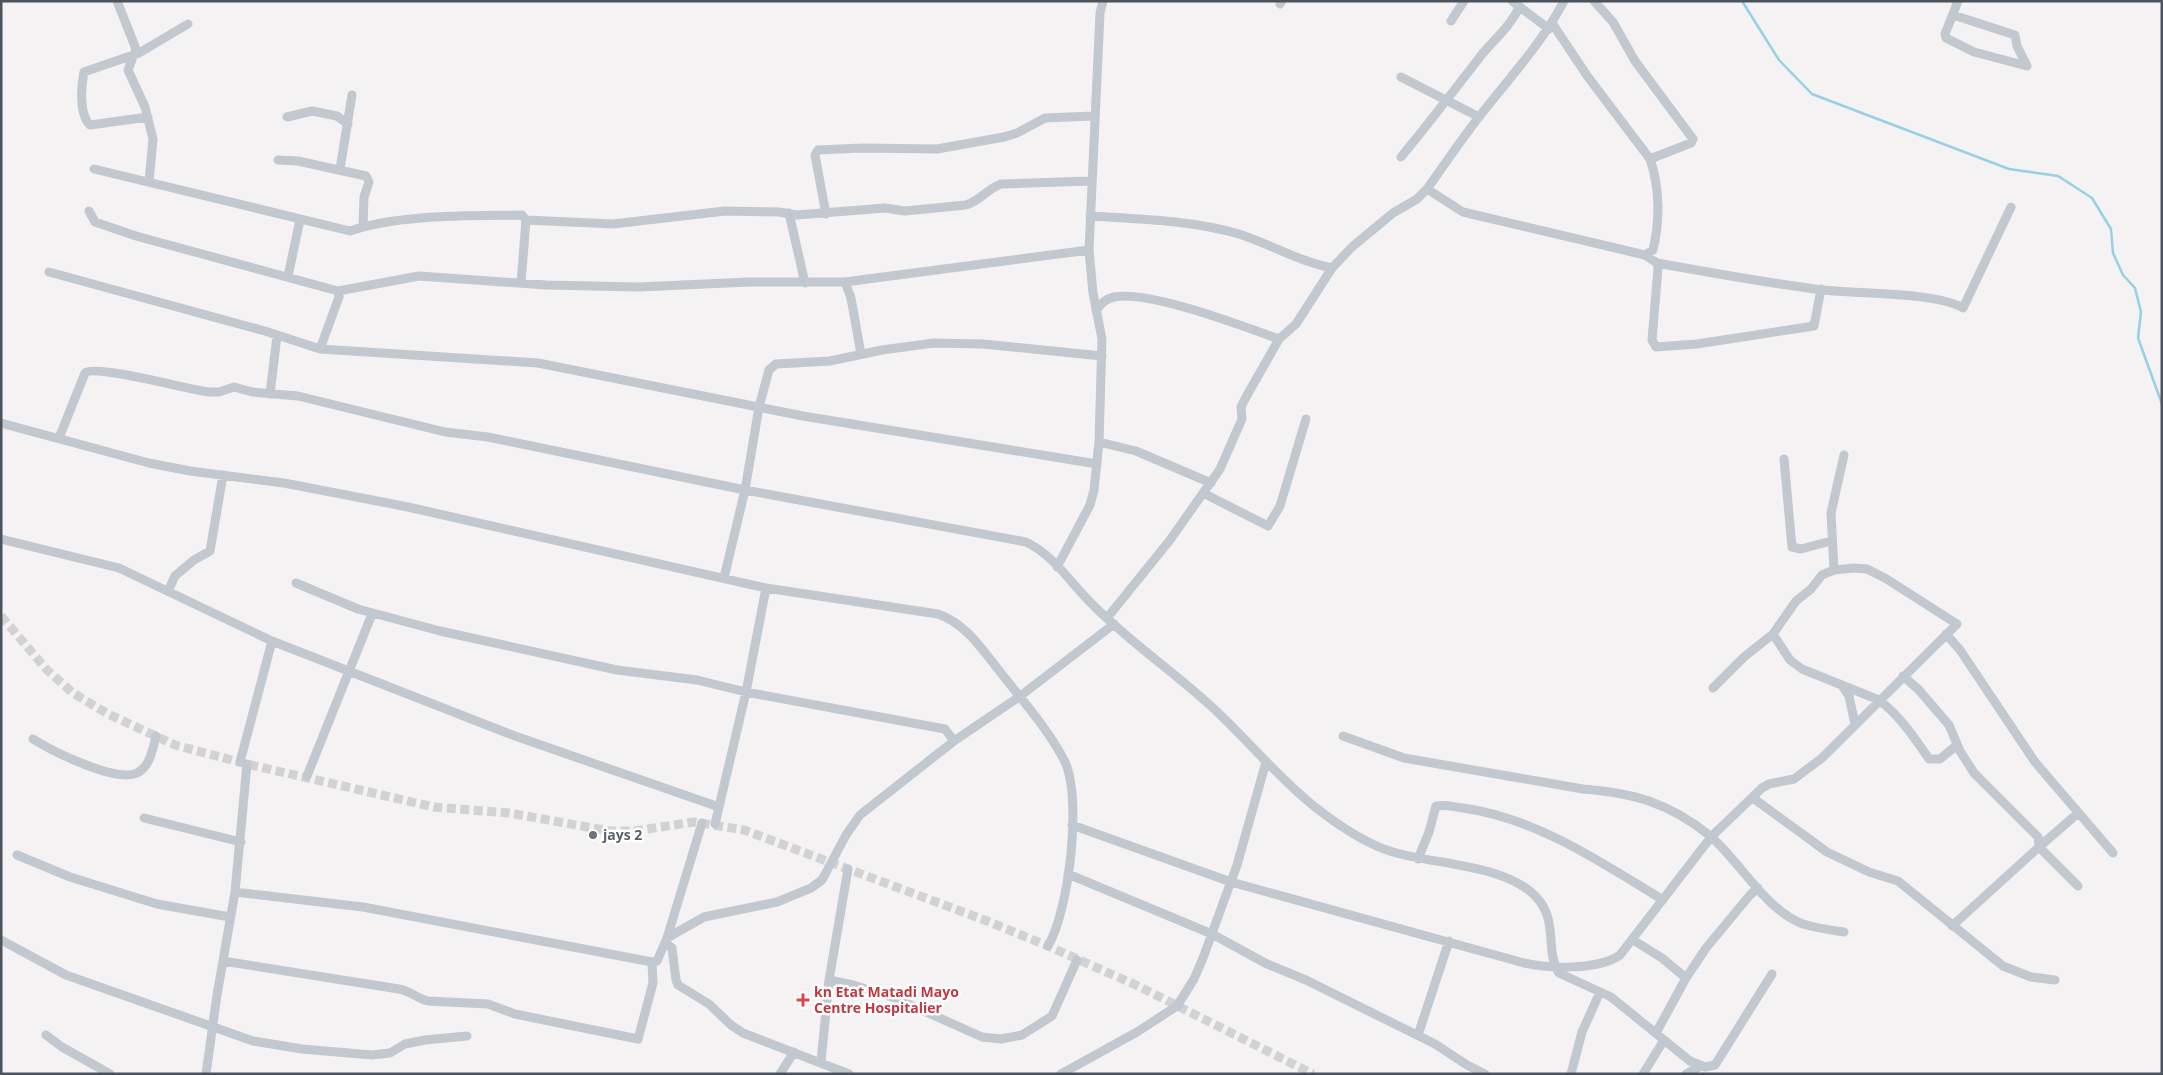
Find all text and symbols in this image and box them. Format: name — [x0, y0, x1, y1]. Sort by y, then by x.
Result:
place label: jays 2 — [602, 825, 642, 844]
marker: jays 2 — [587, 829, 599, 841]
place label: kn Etat Matadi Mayo Centre Hospitalier — [814, 982, 959, 1017]
marker: kn Etat Matadi Mayo Centre Hospitalier — [796, 993, 810, 1007]

